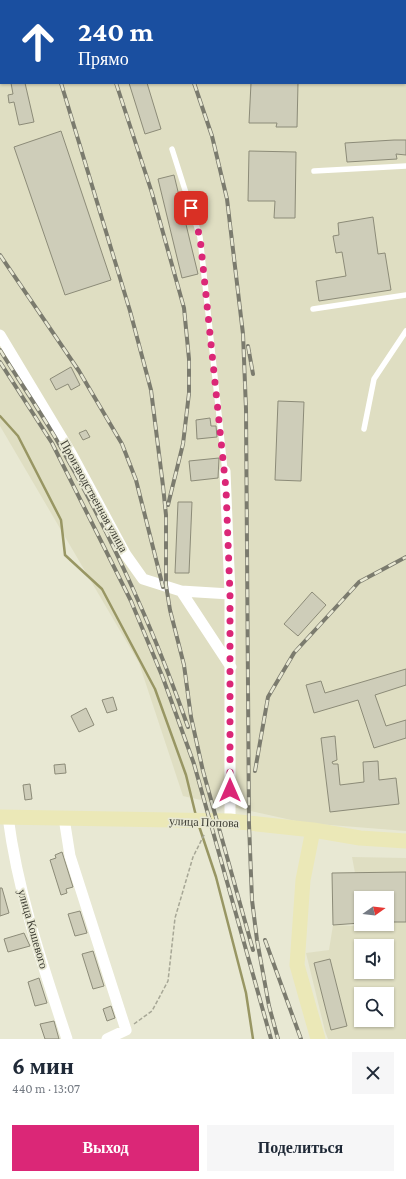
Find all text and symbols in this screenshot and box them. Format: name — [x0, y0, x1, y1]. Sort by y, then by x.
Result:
icon: ahead — [12, 16, 64, 68]
text: 240 m — [78, 16, 153, 47]
text: Прямо — [78, 49, 129, 69]
pin — [174, 191, 208, 225]
icon: arrive — [180, 197, 202, 219]
street label: Производственная улица — [57, 437, 131, 555]
position arrow — [209, 769, 251, 811]
street label: улица Попова — [169, 814, 240, 830]
street label: улица Кошевого — [15, 888, 51, 970]
north arrow — [354, 891, 394, 931]
map controls — [354, 891, 394, 1027]
button: sound — [354, 939, 394, 979]
button: search — [354, 987, 394, 1027]
text: 6 мин — [12, 1052, 74, 1079]
button: close — [352, 1052, 394, 1094]
text: 440 m · 13:07 — [12, 1081, 80, 1096]
button: Выход — [12, 1125, 199, 1171]
button: Поделиться — [207, 1125, 394, 1171]

